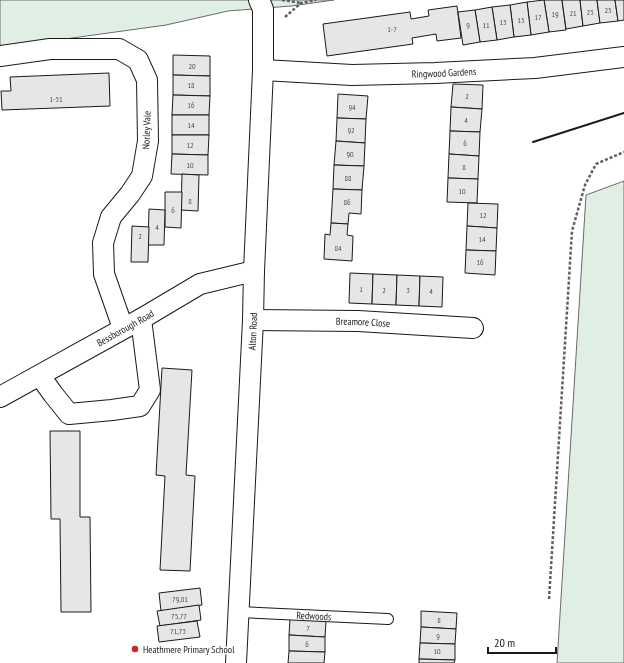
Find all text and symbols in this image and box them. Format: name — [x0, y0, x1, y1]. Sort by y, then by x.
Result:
house number: 25 — [604, 5, 612, 15]
house number: 23 — [586, 7, 594, 17]
house number: 21 — [569, 8, 577, 18]
house number: 19 — [551, 9, 559, 19]
house number: 17 — [534, 12, 542, 22]
house number: 15 — [517, 15, 525, 25]
house number: 13 — [499, 17, 507, 27]
house number: 9 — [466, 20, 470, 30]
house number: 11 — [482, 20, 490, 30]
house number: 1-7 — [387, 24, 397, 34]
house number: 20 — [188, 61, 196, 71]
street label: Ringwood Gardens — [411, 65, 477, 81]
house number: 18 — [187, 80, 195, 90]
house number: 2 — [465, 91, 469, 101]
house number: 1-31 — [49, 94, 63, 104]
house number: 16 — [187, 100, 195, 110]
house number: 94 — [348, 102, 356, 112]
street label: Norley Vale — [139, 110, 154, 150]
house number: 4 — [464, 115, 468, 125]
house number: 14 — [187, 120, 195, 130]
house number: 92 — [347, 125, 355, 135]
house number: 6 — [463, 138, 467, 148]
house number: 12 — [186, 140, 194, 150]
house number: 90 — [346, 149, 354, 159]
house number: 10 — [186, 160, 194, 170]
house number: 8 — [462, 162, 466, 172]
house number: 88 — [344, 173, 352, 183]
house number: 10 — [458, 186, 466, 196]
house number: 8 — [188, 196, 192, 206]
house number: 86 — [343, 197, 351, 207]
house number: 6 — [171, 205, 175, 215]
house number: 12 — [479, 210, 487, 220]
house number: 4 — [155, 222, 159, 232]
house number: 2 — [138, 231, 142, 241]
house number: 14 — [478, 234, 486, 244]
house number: 84 — [334, 243, 342, 253]
house number: 16 — [476, 257, 484, 267]
house number: 1 — [359, 284, 363, 294]
house number: 2 — [382, 285, 386, 295]
house number: 3 — [406, 285, 410, 295]
house number: 4 — [429, 286, 433, 296]
street label: Bessborough Road — [94, 307, 156, 349]
street label: Alton Road — [246, 312, 260, 351]
street label: Breamore Close — [336, 315, 390, 330]
house number: 79,81 — [172, 594, 188, 604]
street label: Redwoods — [296, 609, 332, 623]
house number: 75,77 — [171, 611, 187, 621]
house number: 8 — [437, 615, 441, 625]
house number: 7 — [306, 623, 310, 633]
house number: 71,73 — [170, 626, 186, 636]
scale bar — [488, 629, 556, 655]
house number: 9 — [436, 631, 440, 641]
text: 20 m — [494, 635, 515, 650]
house number: 6 — [305, 639, 309, 649]
place label: Heathmere Primary School — [143, 643, 235, 656]
marker: Heathmere Primary School — [130, 644, 140, 654]
house number: 10 — [433, 646, 441, 656]

